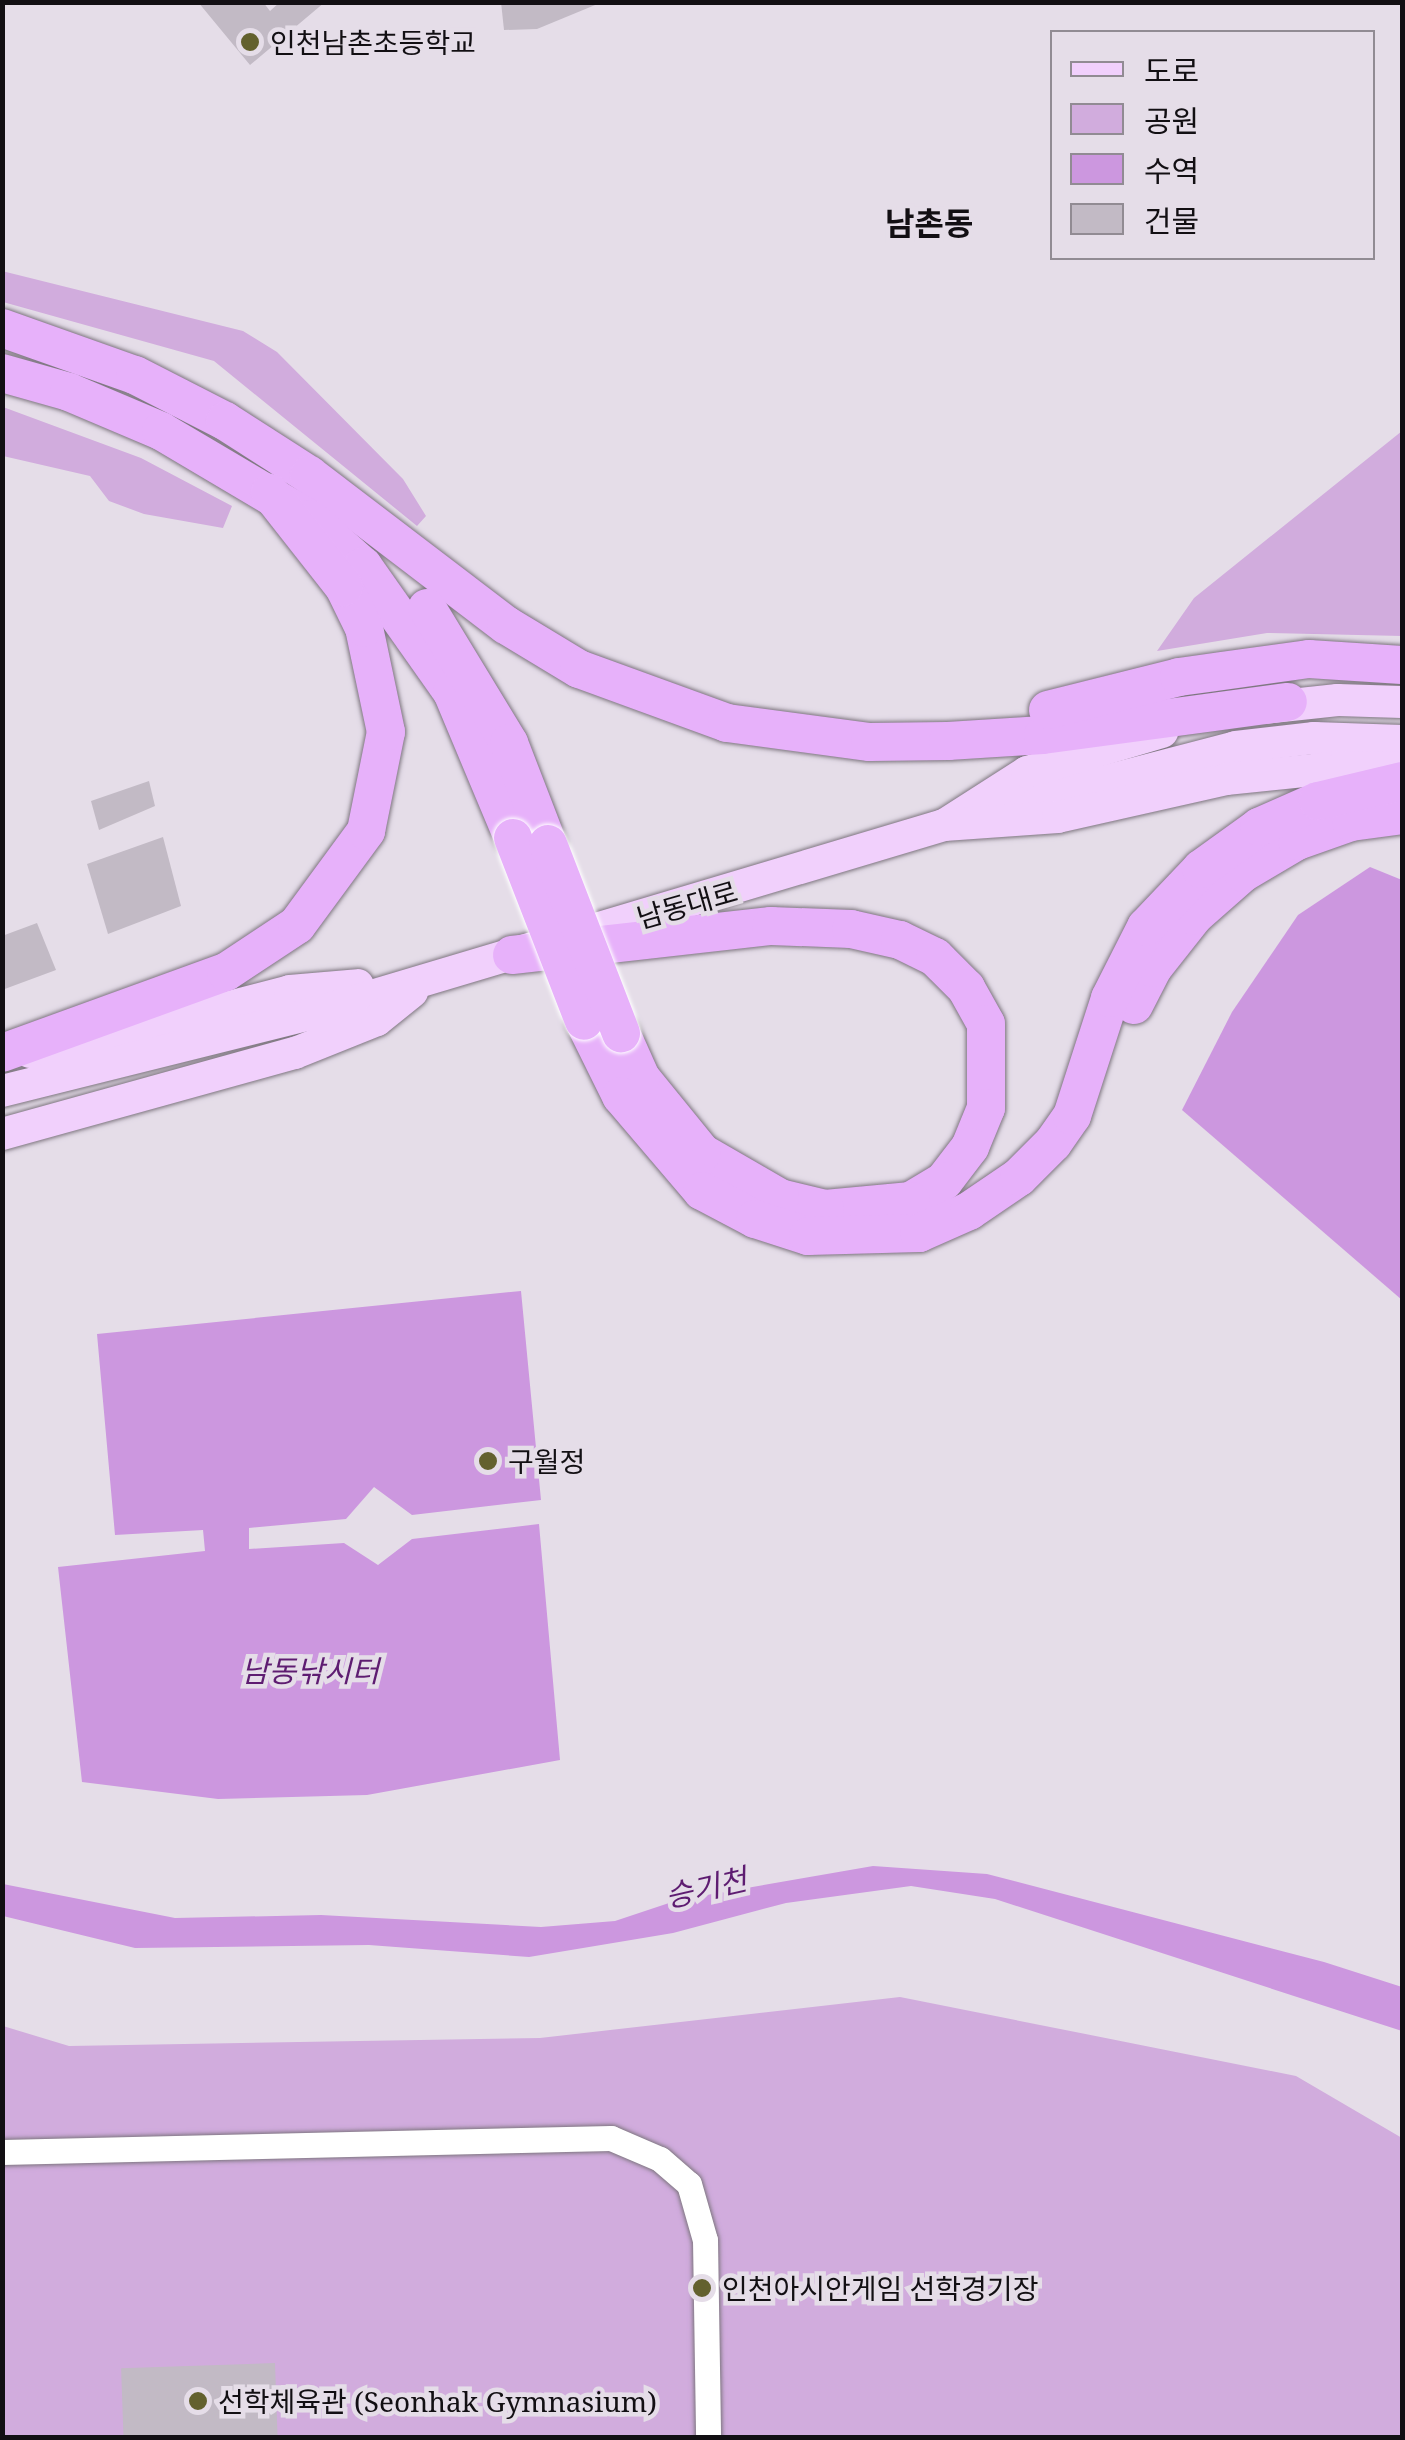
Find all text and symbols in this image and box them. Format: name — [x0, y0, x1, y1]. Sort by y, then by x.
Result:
place label: 인천남촌초등학교 — [270, 25, 476, 59]
legend — [1050, 30, 1375, 260]
marker: 인천남촌초등학교 — [239, 31, 261, 53]
text: 도로 — [1144, 50, 1199, 91]
text: 공원 — [1144, 100, 1199, 141]
text: 수역 — [1144, 150, 1199, 191]
text: 건물 — [1144, 200, 1199, 241]
district label: 남촌동 — [885, 204, 973, 242]
street label: 남동대로 — [633, 874, 741, 934]
place label: 구월정 — [508, 1444, 585, 1478]
marker: 구월정 — [477, 1450, 499, 1472]
water label: 남동낚시터 — [241, 1653, 379, 1689]
water label: 승기천 — [662, 1861, 750, 1915]
place label: 인천아시안게임 선학경기장 — [722, 2271, 1038, 2305]
marker: 인천아시안게임 선학경기장 — [691, 2277, 713, 2299]
place label: 선학체육관 (Seonhak Gymnasium) — [218, 2384, 657, 2418]
marker: 선학체육관 (Seonhak Gymnasium) — [187, 2390, 209, 2412]

